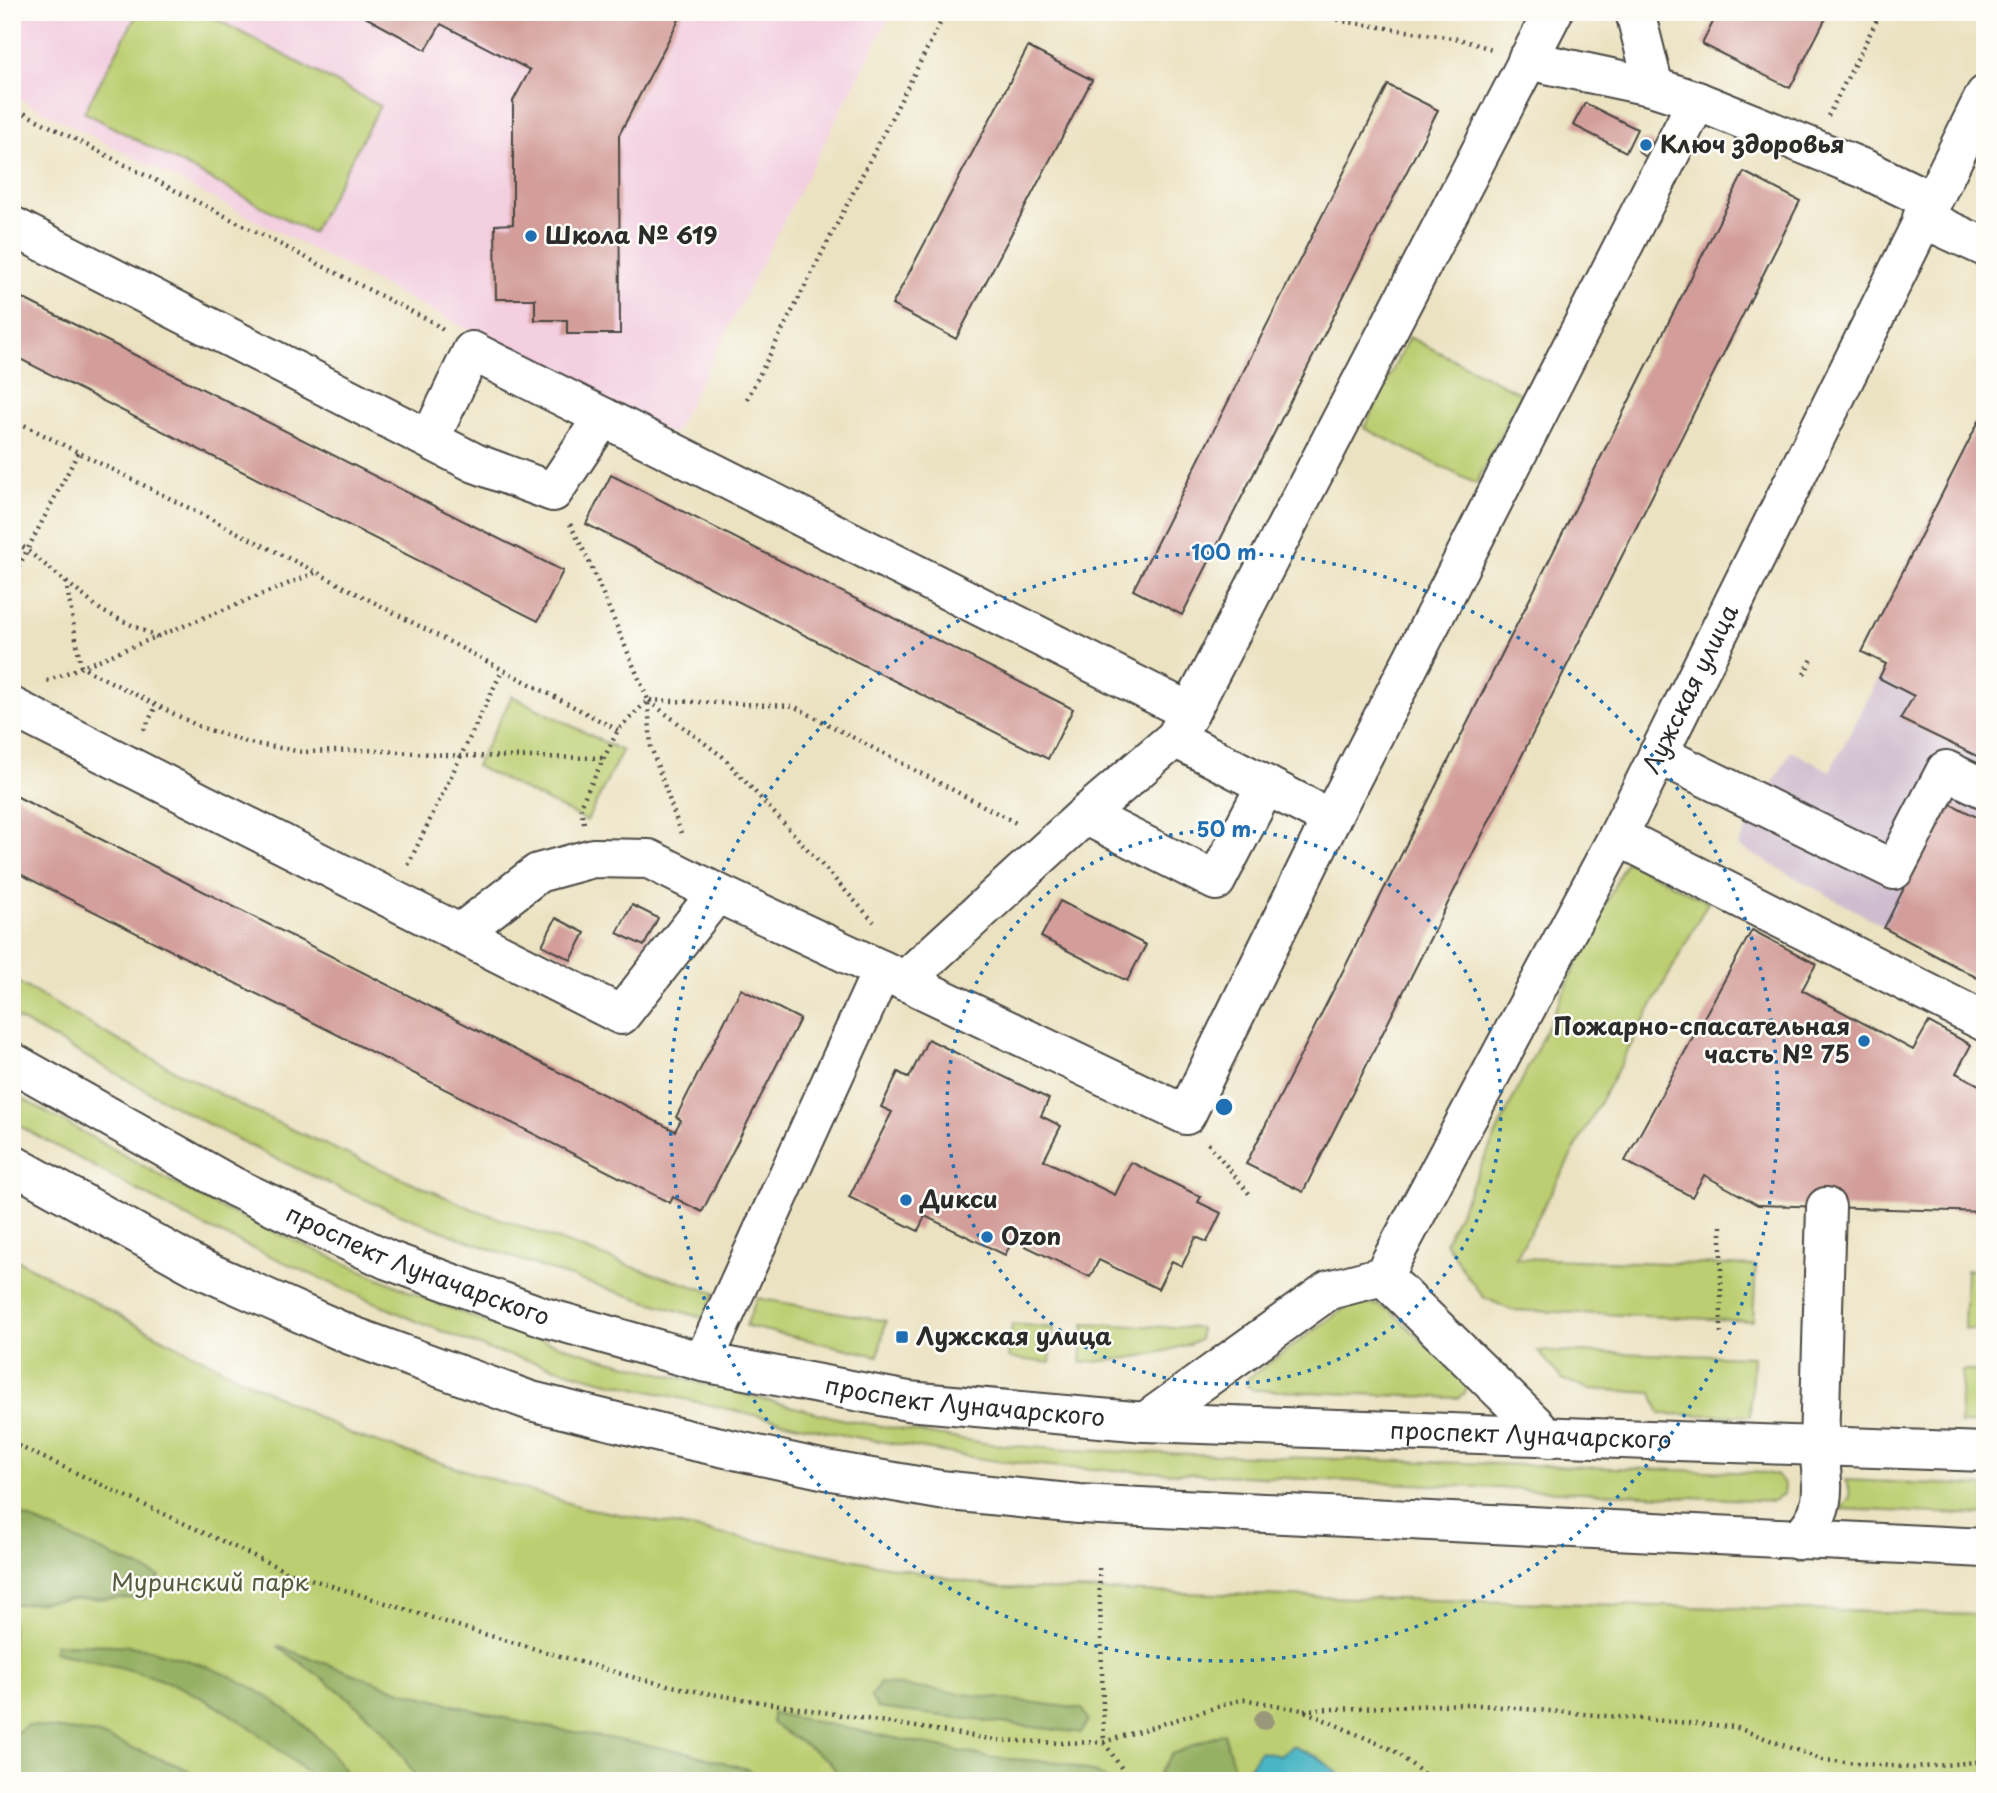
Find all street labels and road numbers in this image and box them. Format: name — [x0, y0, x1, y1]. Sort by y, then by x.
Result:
street label: Лужская улица — [1632, 597, 1746, 779]
street label: проспект Луначарского — [281, 1194, 555, 1334]
street label: проспект Луначарского — [822, 1366, 1107, 1434]
street label: проспект Луначарского — [1389, 1411, 1672, 1457]

